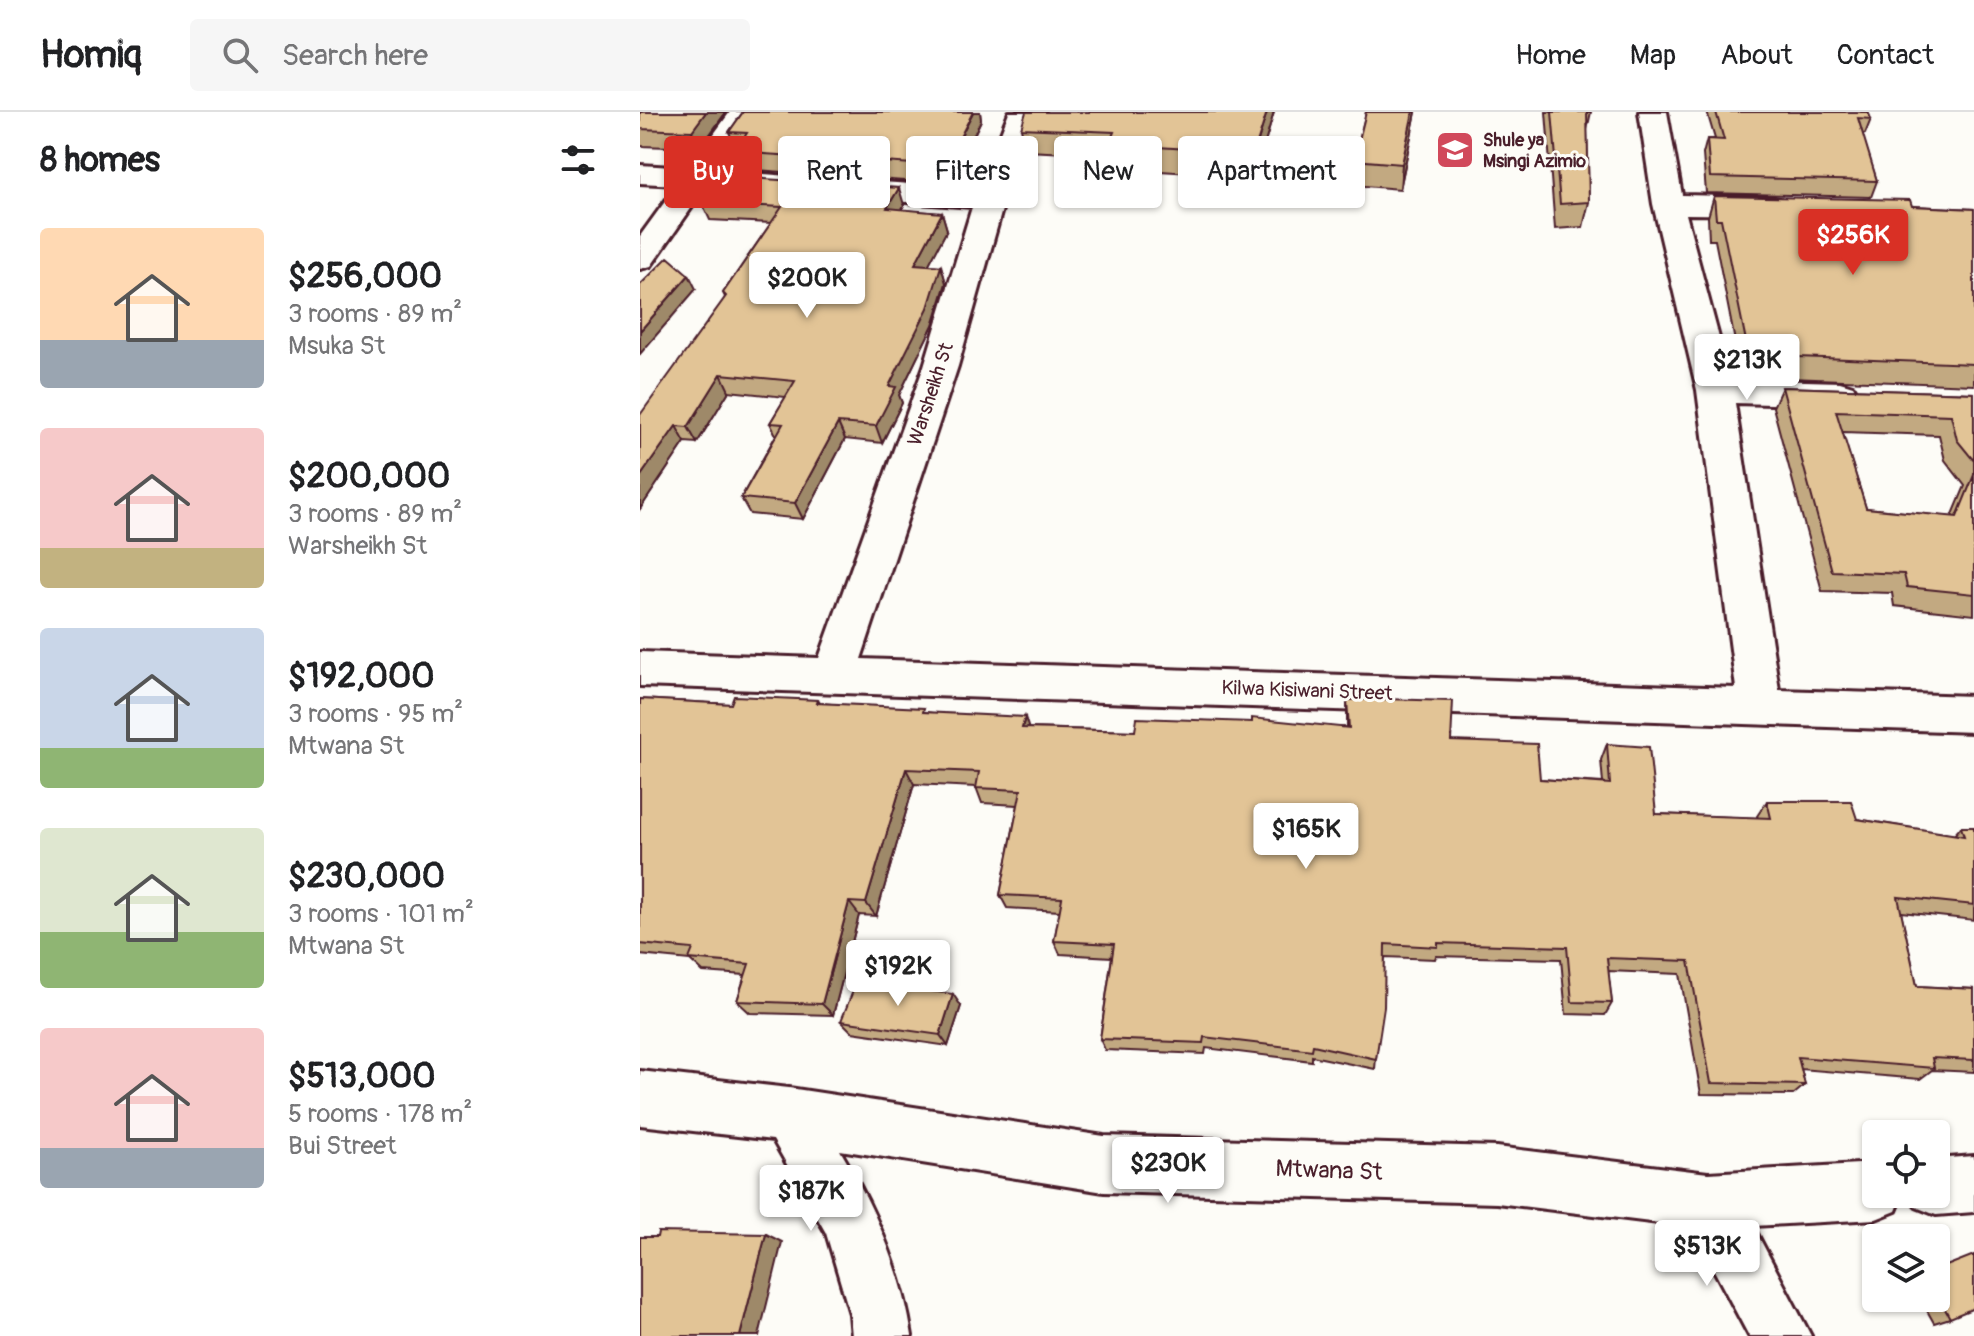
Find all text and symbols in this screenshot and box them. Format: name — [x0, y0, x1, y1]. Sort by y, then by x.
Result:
search box — [190, 19, 750, 91]
text: Homiq — [40, 31, 142, 79]
icon: search — [218, 33, 262, 77]
text: Search here — [282, 37, 428, 74]
text: Home — [1515, 38, 1586, 73]
text: Map — [1630, 38, 1676, 73]
text: About — [1720, 38, 1793, 73]
text: Contact — [1837, 38, 1934, 73]
school or university icon: Shule ya Msingi Azimio — [1434, 129, 1476, 171]
place label: Shule ya Msingi Azimio — [1483, 129, 1586, 173]
chip: Buy — [664, 136, 762, 208]
chip: Rent — [778, 136, 890, 208]
chip: Filters — [906, 136, 1038, 208]
chip: New — [1054, 136, 1162, 208]
chip: Apartment — [1178, 136, 1365, 208]
icon: filters — [556, 138, 600, 182]
text: 8 homes — [40, 139, 160, 182]
pin: $256K — [1797, 209, 1909, 277]
text: $256K — [1816, 219, 1890, 251]
pin: $200K — [751, 252, 863, 320]
text: $256,000 — [288, 255, 442, 298]
icon: home — [104, 260, 200, 356]
text: $200K — [767, 262, 847, 294]
text: 3 rooms · 89 m² — [288, 298, 462, 330]
text: Msuka St — [288, 330, 385, 362]
pin: $213K — [1691, 334, 1803, 402]
street label: Warsheikh St — [902, 339, 959, 449]
text: $213K — [1713, 344, 1781, 376]
text: $200,000 — [288, 455, 450, 498]
icon: home — [104, 460, 200, 556]
text: 3 rooms · 89 m² — [288, 498, 462, 530]
text: Warsheikh St — [288, 530, 427, 562]
text: $192,000 — [288, 655, 435, 698]
icon: home — [104, 660, 200, 756]
street label: Kilwa Kisiwani Street — [1221, 675, 1394, 706]
text: 3 rooms · 95 m² — [288, 698, 463, 730]
text: Mtwana St — [288, 730, 404, 762]
pin: $165K — [1250, 803, 1362, 871]
text: $165K — [1271, 813, 1341, 845]
text: $230,000 — [288, 855, 445, 898]
icon: home — [104, 860, 200, 956]
text: 3 rooms · 101 m² — [288, 898, 474, 930]
text: Mtwana St — [288, 930, 404, 962]
pin: $192K — [842, 940, 954, 1008]
text: $192K — [864, 950, 932, 982]
text: $513,000 — [288, 1055, 435, 1098]
icon: home — [104, 1060, 200, 1156]
text: 5 rooms · 178 m² — [288, 1098, 472, 1130]
map controls — [1862, 1120, 1950, 1312]
button: locate — [1862, 1120, 1950, 1208]
text: Bui Street — [288, 1130, 397, 1162]
pin: $230K — [1112, 1137, 1224, 1205]
text: $230K — [1130, 1147, 1206, 1179]
street label: Mtwana St — [1275, 1154, 1383, 1187]
pin: $187K — [755, 1165, 867, 1233]
text: $187K — [778, 1175, 844, 1207]
pin: $513K — [1651, 1220, 1763, 1288]
button: layers — [1862, 1224, 1950, 1312]
text: $513K — [1673, 1230, 1741, 1262]

